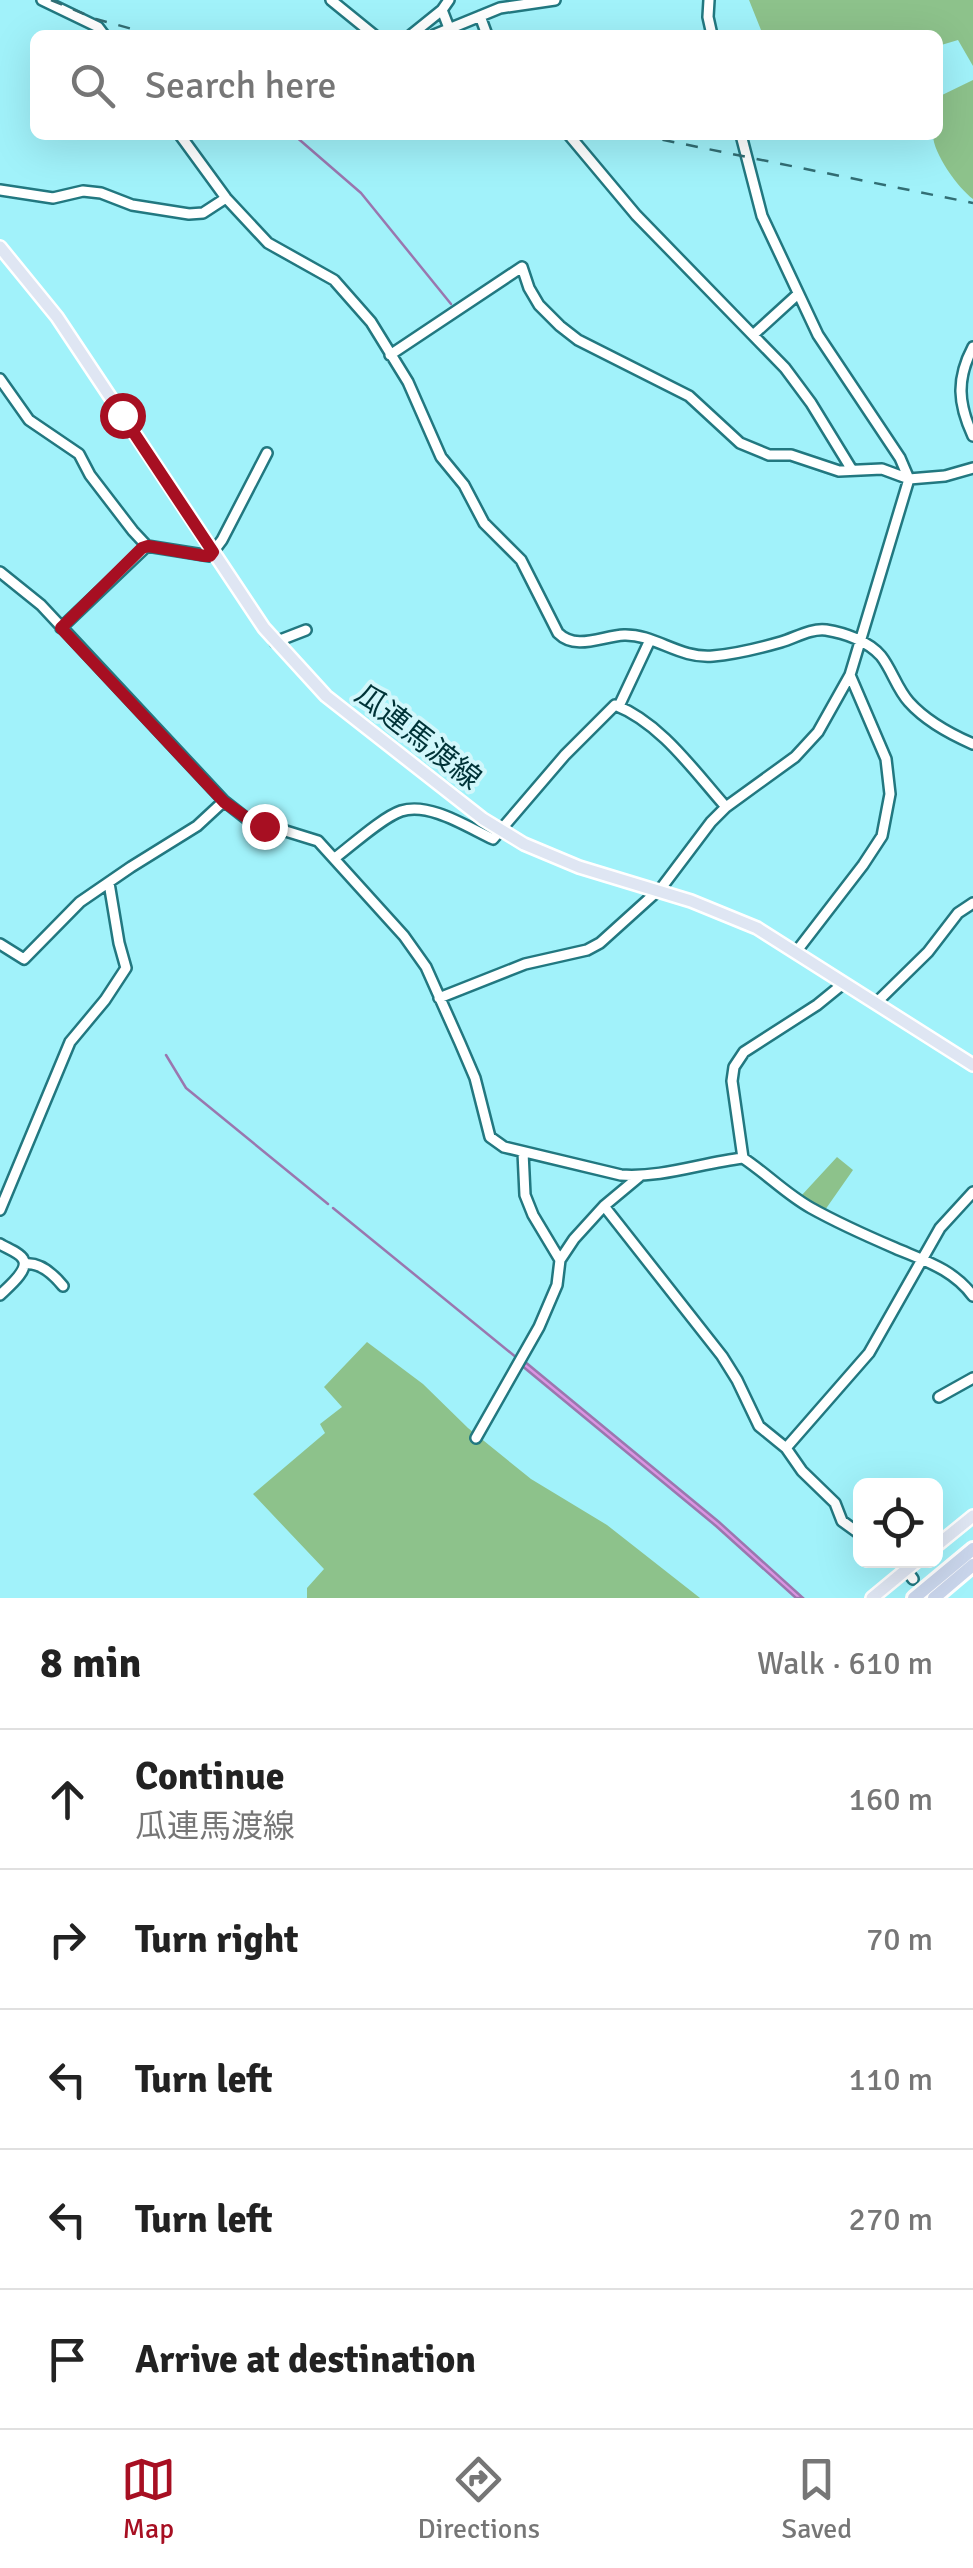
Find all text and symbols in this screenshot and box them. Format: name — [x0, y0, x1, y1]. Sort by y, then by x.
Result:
search box — [30, 30, 943, 140]
icon: search — [65, 58, 120, 113]
text: Search here — [145, 62, 337, 109]
route start — [100, 393, 146, 439]
street label: 瓜連馬渡線 — [348, 676, 488, 798]
route end — [242, 804, 288, 850]
map controls — [853, 1478, 943, 1568]
button: locate — [853, 1478, 943, 1568]
text: 8 min — [40, 1638, 141, 1689]
text: Walk · 610 m — [757, 1644, 933, 1683]
text: Continue — [135, 1753, 285, 1800]
icon: ahead — [40, 1772, 95, 1827]
text: 160 m — [849, 1780, 933, 1819]
text: 瓜連馬渡線 — [135, 1807, 295, 1846]
icon: right — [40, 1912, 95, 1967]
text: Turn right — [135, 1916, 299, 1963]
text: 70 m — [866, 1920, 933, 1959]
icon: left — [40, 2052, 95, 2107]
text: Turn left — [135, 2056, 273, 2103]
text: 110 m — [849, 2060, 933, 2099]
icon: left — [40, 2192, 95, 2247]
text: Turn left — [135, 2196, 273, 2243]
text: 270 m — [849, 2200, 933, 2239]
icon: arrive — [40, 2332, 95, 2387]
text: Arrive at destination — [135, 2336, 476, 2383]
tab: Map — [121, 2452, 176, 2546]
tab: Directions — [418, 2452, 540, 2546]
tab: Saved — [782, 2452, 852, 2546]

